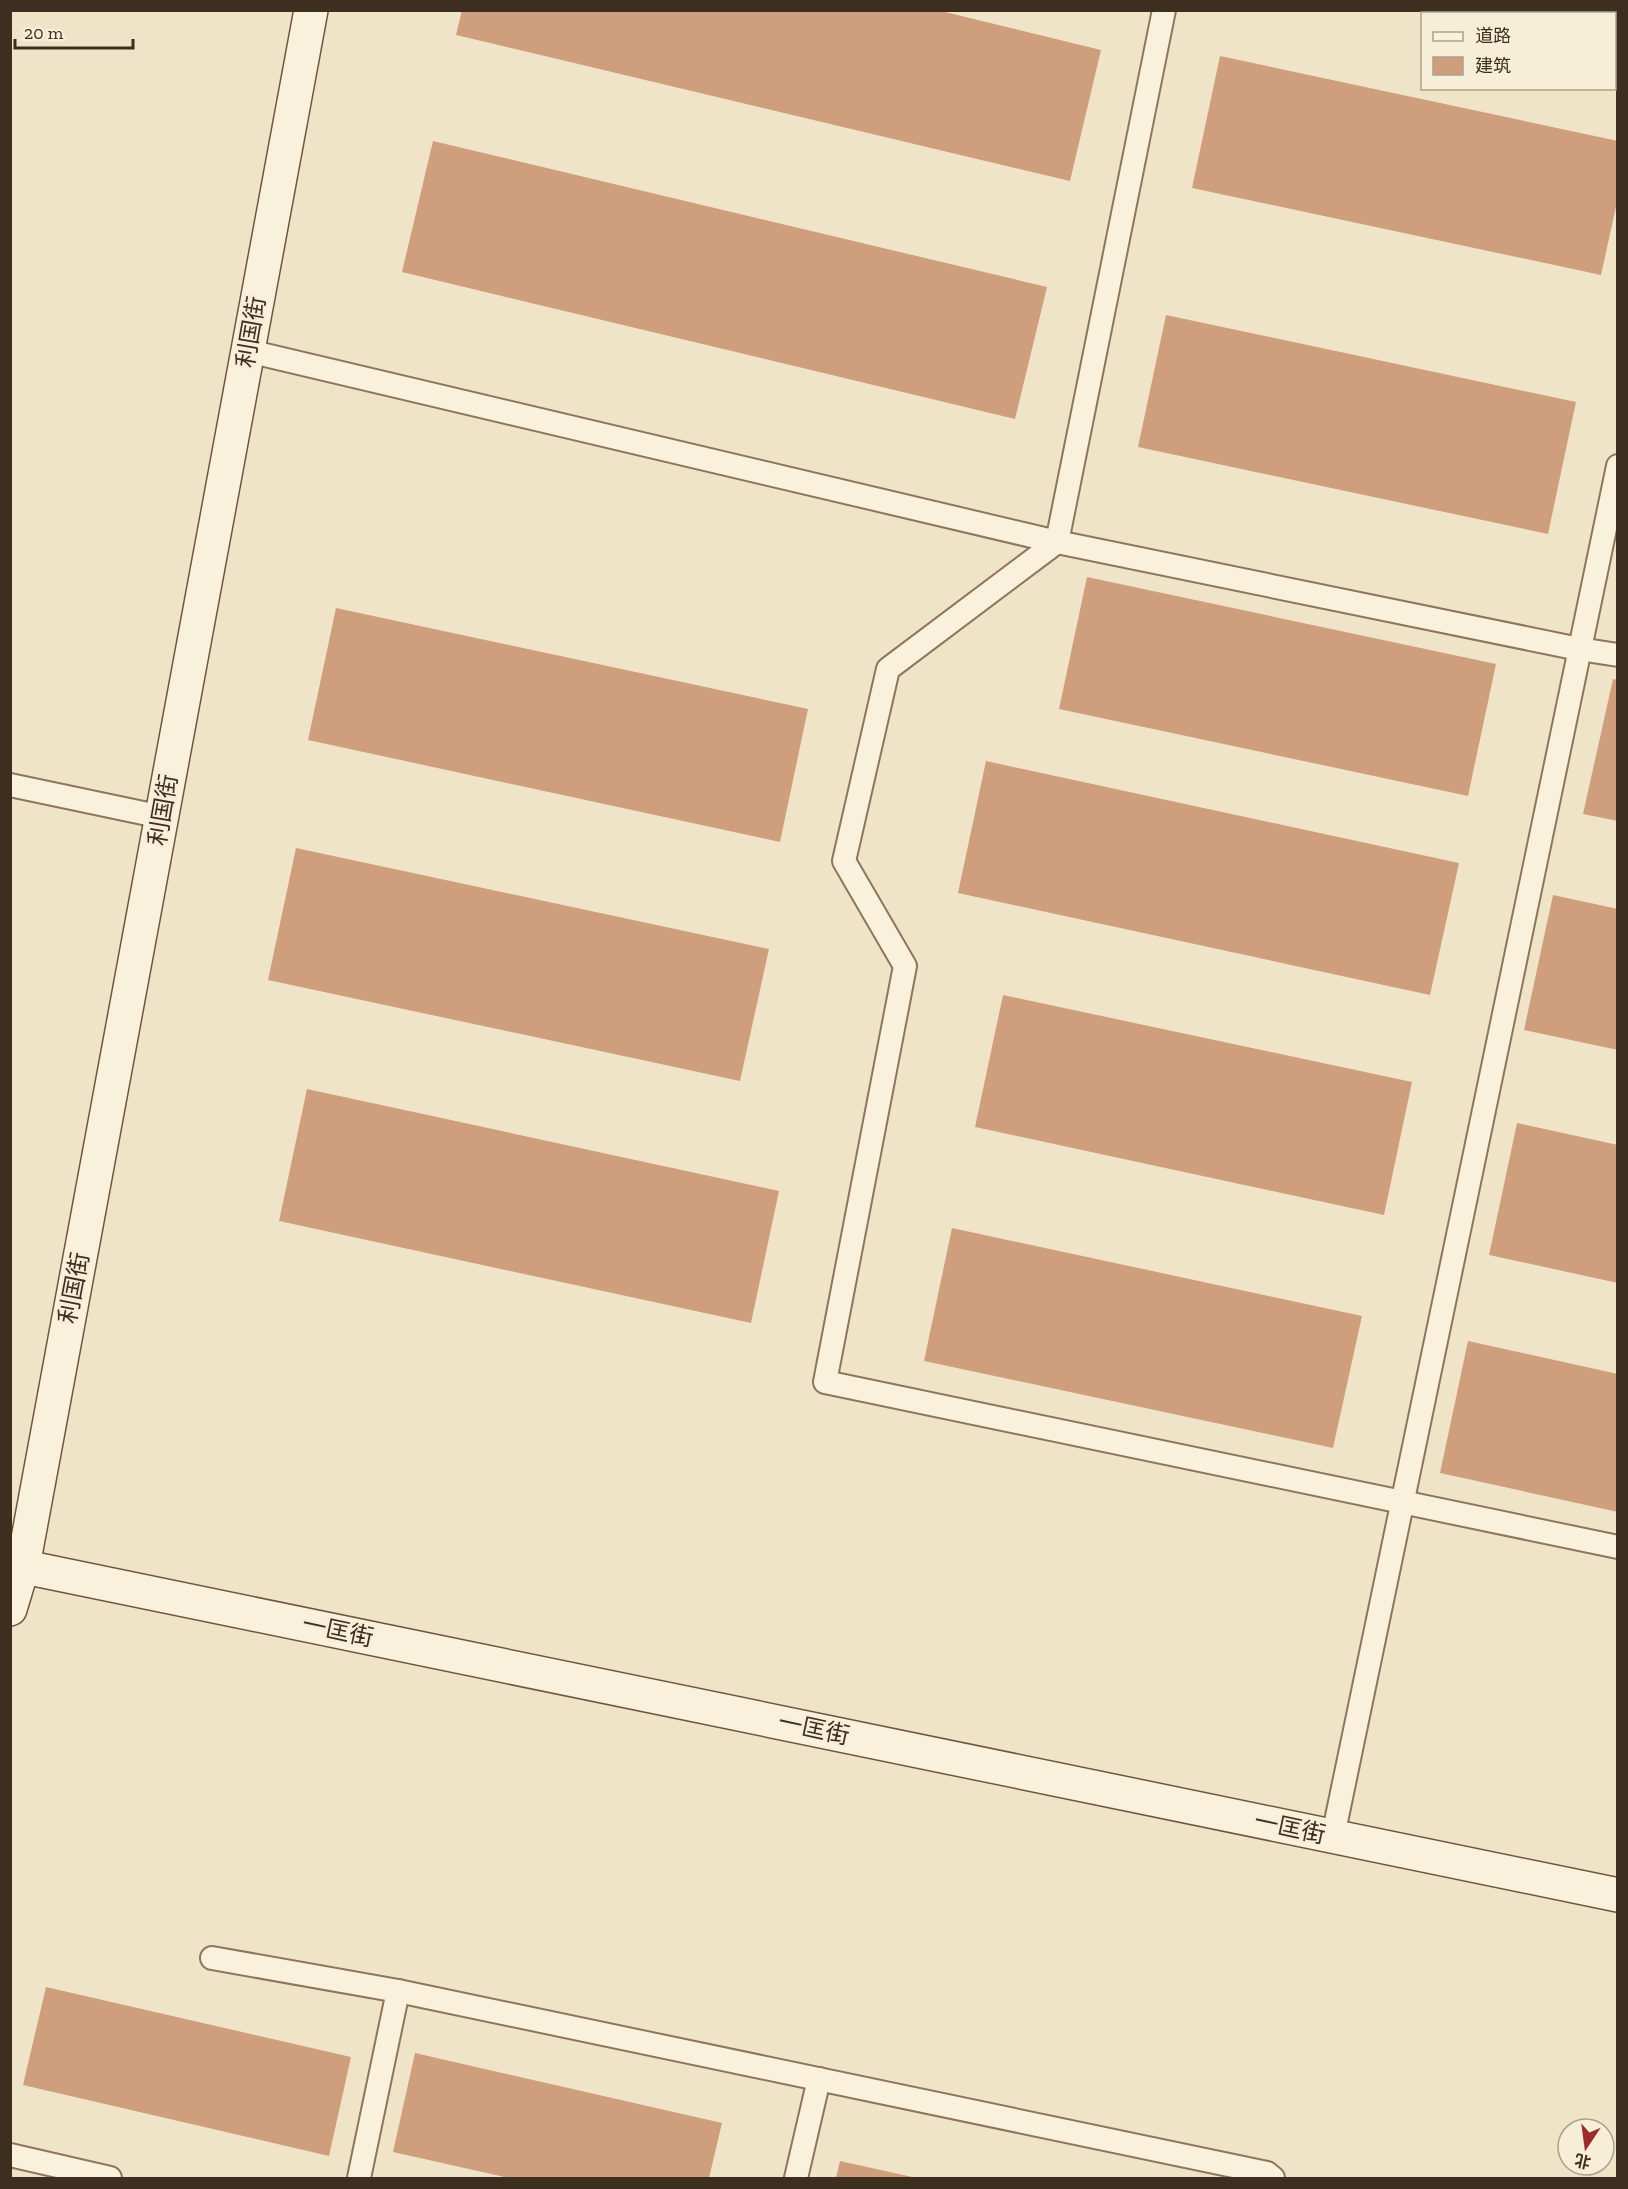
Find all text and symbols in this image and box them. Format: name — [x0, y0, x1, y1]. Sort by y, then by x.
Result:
scale bar — [15, 12, 134, 50]
legend — [1421, 12, 1616, 90]
text: 20 m — [24, 22, 64, 44]
text: 道路 — [1475, 25, 1511, 47]
text: 建筑 — [1475, 55, 1511, 77]
street label: 利国街 — [230, 294, 271, 370]
street label: 利国街 — [142, 772, 183, 848]
street label: 利国街 — [52, 1250, 95, 1326]
street label: 一匡街 — [300, 1609, 376, 1652]
street label: 一匡街 — [776, 1707, 852, 1750]
street label: 一匡街 — [1252, 1806, 1328, 1849]
north arrow — [1556, 2117, 1616, 2177]
text: 北 — [1573, 2150, 1593, 2172]

